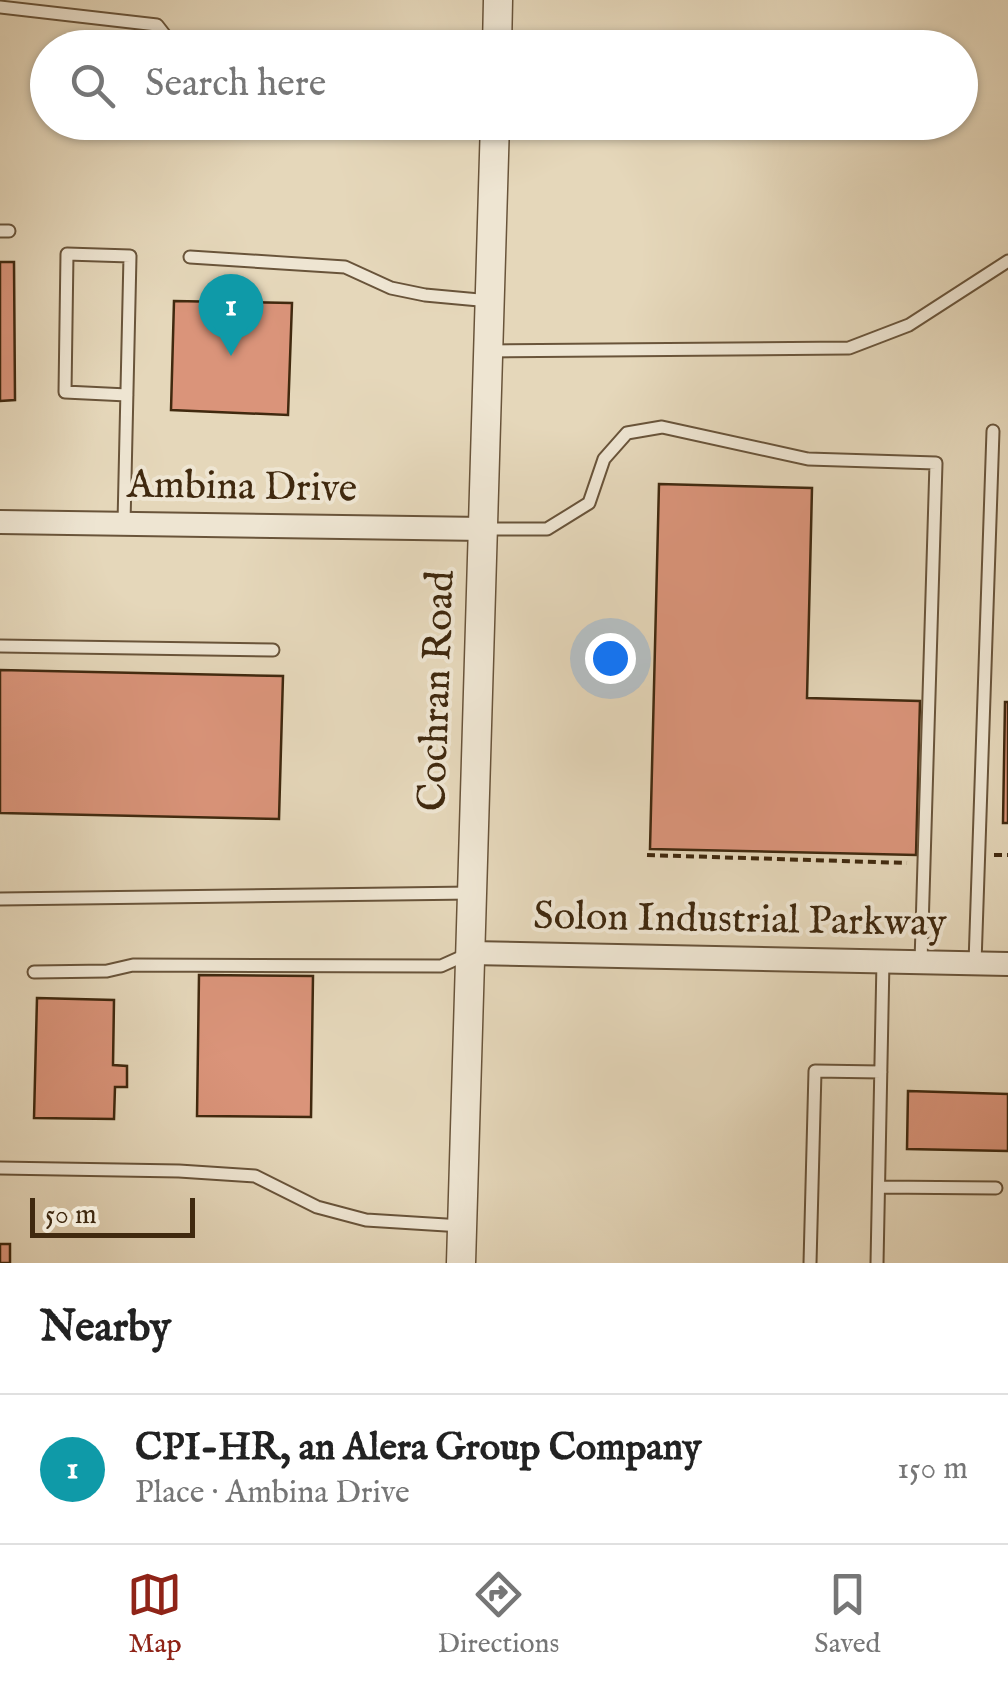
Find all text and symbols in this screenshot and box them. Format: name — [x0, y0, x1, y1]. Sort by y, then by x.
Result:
search box — [30, 30, 978, 140]
icon: search — [65, 58, 120, 113]
text: Search here — [145, 61, 326, 109]
pin: 1 — [198, 274, 264, 356]
street label: Ambina Drive — [125, 460, 358, 516]
street label: Cochran Road — [408, 569, 468, 812]
your location — [585, 633, 636, 684]
street label: Solon Industrial Parkway — [533, 892, 947, 950]
scale bar — [30, 1193, 195, 1238]
text: 50 m — [45, 1198, 97, 1233]
text: Nearby — [40, 1302, 171, 1355]
text: CPI-HR, an Alera Group Company — [135, 1425, 701, 1473]
text: 1 — [67, 1449, 78, 1490]
text: 150 m — [897, 1449, 968, 1490]
text: Place · Ambina Drive — [135, 1473, 410, 1514]
tab: Map — [127, 1567, 182, 1662]
tab: Directions — [437, 1567, 559, 1662]
tab: Saved — [814, 1567, 881, 1662]

